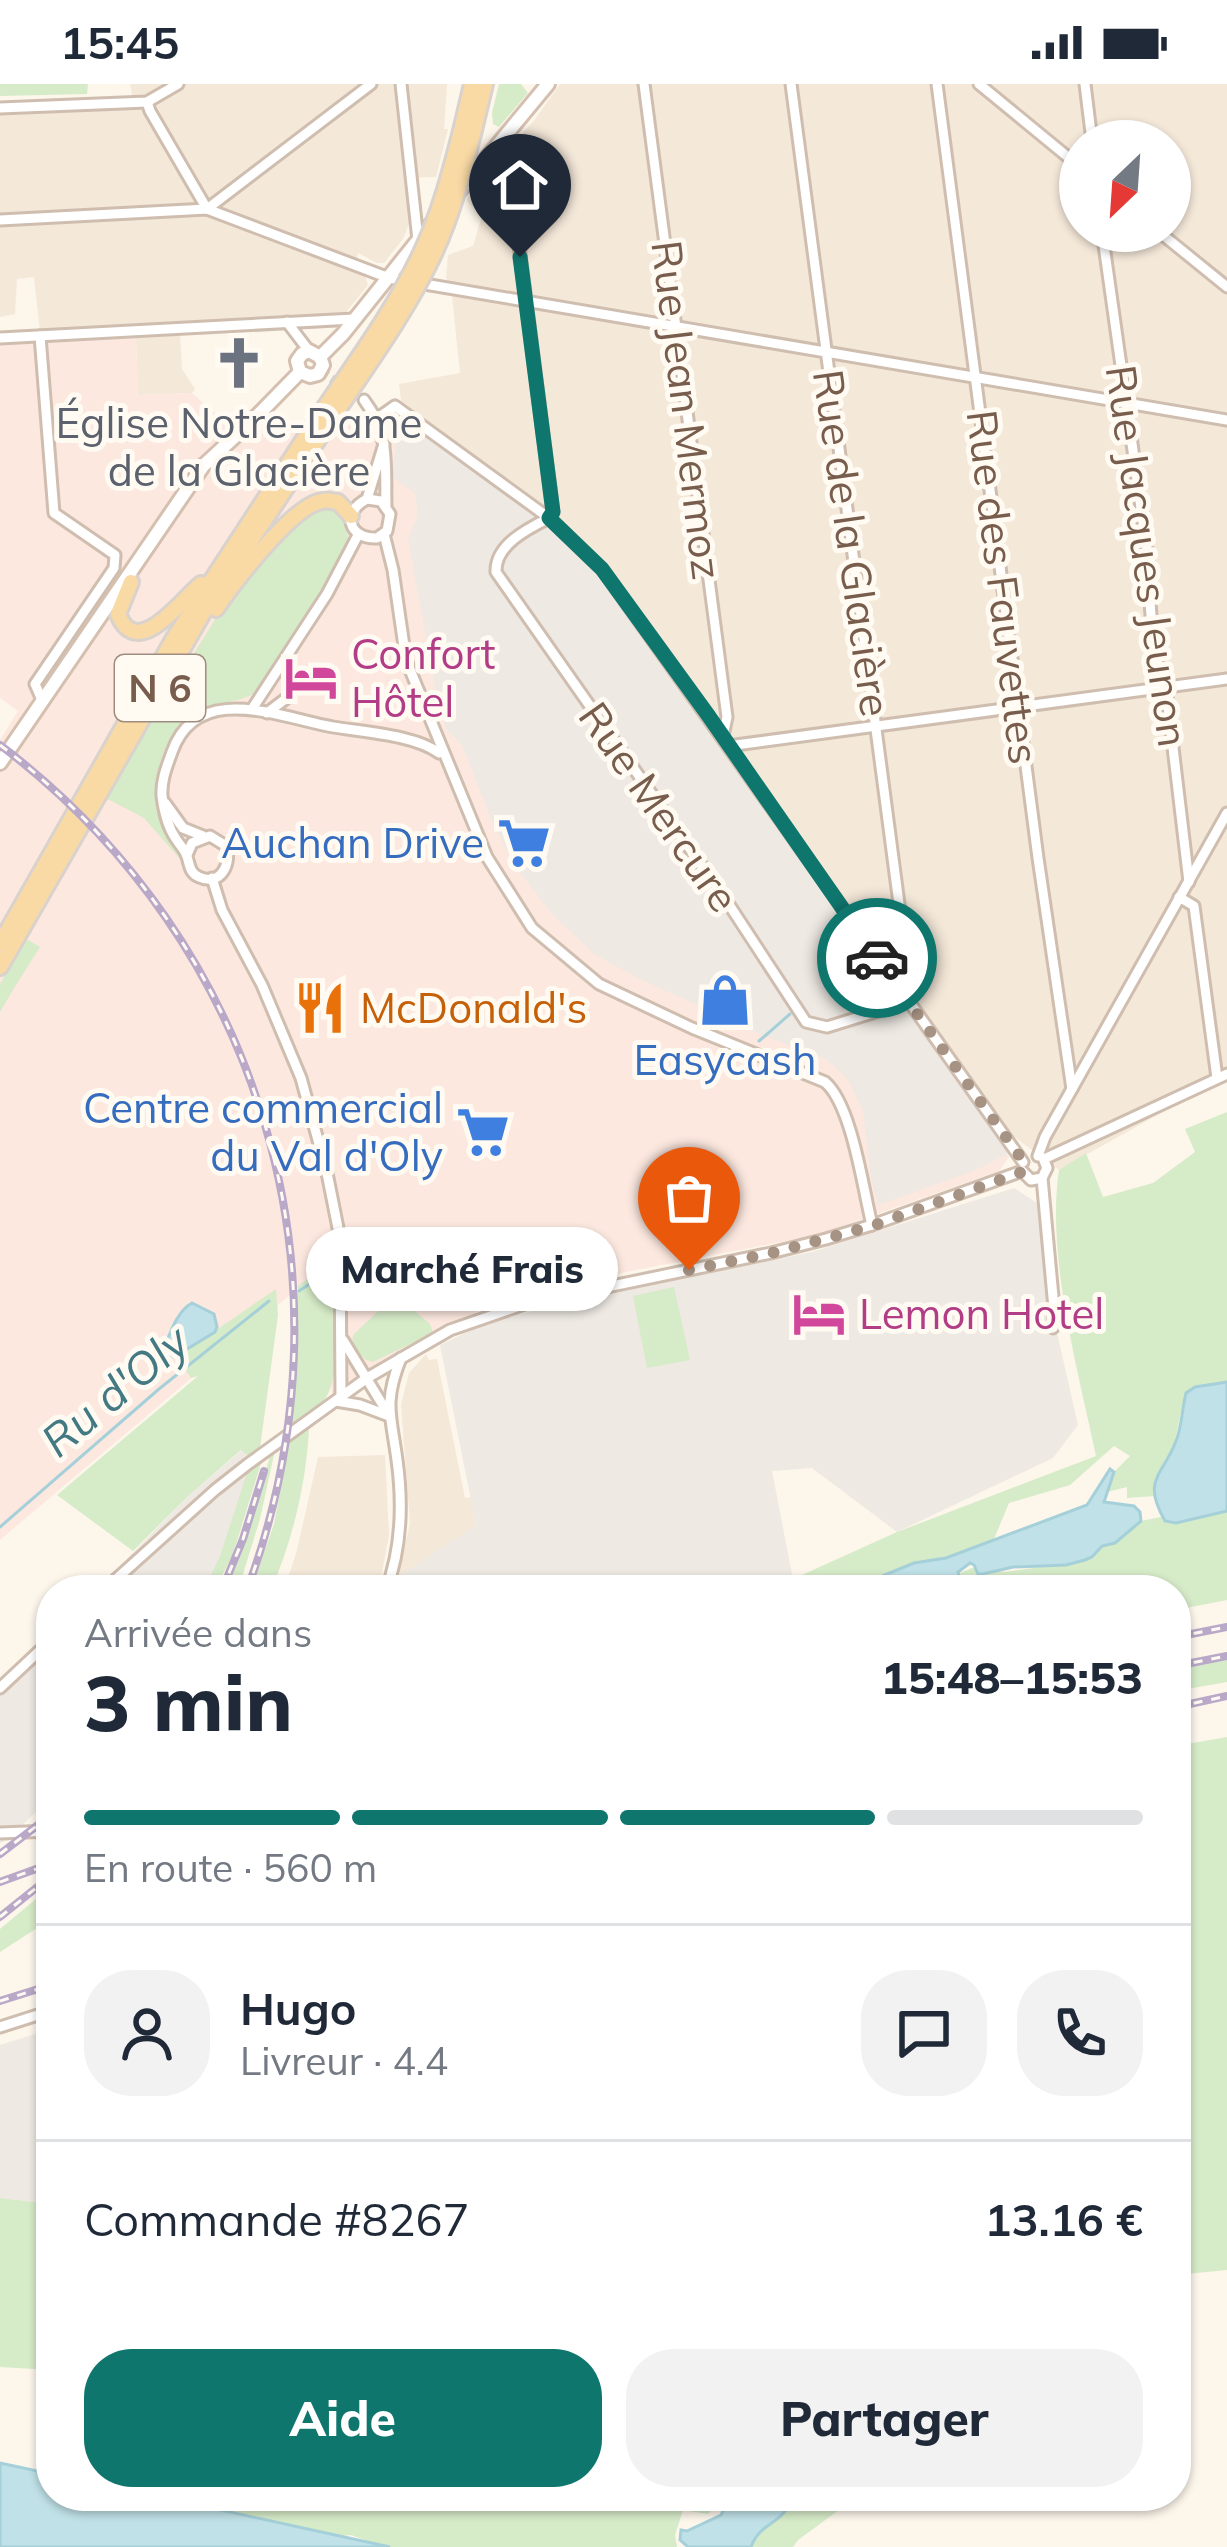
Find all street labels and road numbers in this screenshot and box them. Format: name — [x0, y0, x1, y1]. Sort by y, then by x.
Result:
street label: Rue Jean Mermoz — [640, 237, 735, 582]
street label: Rue Jacques Jeunon — [1094, 362, 1201, 750]
street label: Rue de la Glacière — [802, 366, 903, 720]
street label: Rue des Fauvettes — [955, 407, 1052, 767]
road number: N 6 — [115, 655, 205, 721]
street label: Rue Mercure — [568, 692, 751, 922]

